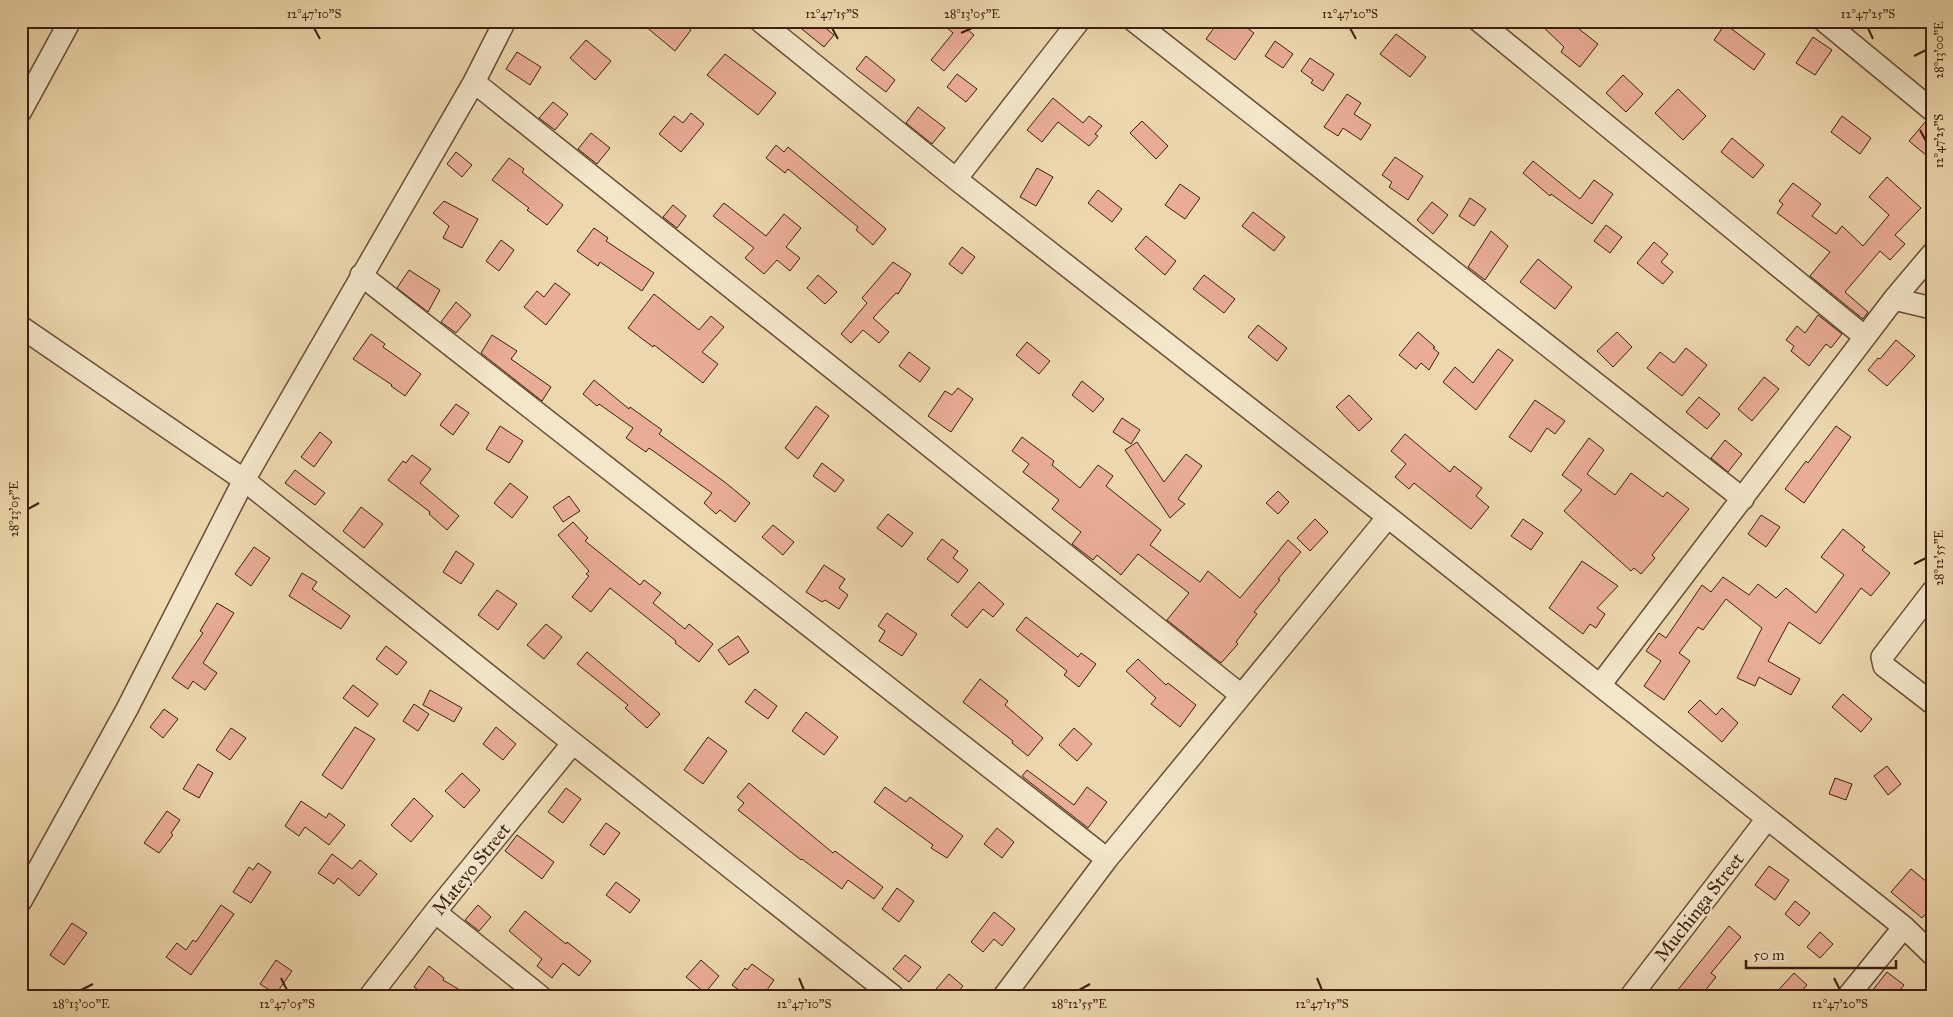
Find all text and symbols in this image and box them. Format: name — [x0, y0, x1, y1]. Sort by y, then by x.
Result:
text: 12°47'10"S — [287, 7, 341, 21]
text: 12°47'15"S — [805, 7, 859, 21]
text: 28°13'05"E — [944, 7, 1000, 21]
text: 12°47'20"S — [1322, 7, 1378, 21]
text: 12°47'25"S — [1841, 7, 1895, 21]
text: 28°13'00"E — [1932, 21, 1946, 79]
text: 12°47'25"S — [1932, 114, 1946, 168]
text: 28°13'05"E — [7, 481, 21, 537]
text: 28°12'55"E — [1932, 530, 1946, 586]
street label: Mateyo Street — [427, 818, 515, 920]
street label: Muchinga Street — [1649, 848, 1750, 967]
scale bar — [1746, 937, 1896, 969]
text: 50 m — [1753, 946, 1785, 964]
text: 28°13'00"E — [52, 997, 110, 1011]
text: 12°47'05"S — [259, 997, 315, 1011]
text: 12°47'10"S — [777, 997, 831, 1011]
text: 28°12'55"E — [1051, 997, 1107, 1011]
text: 12°47'15"S — [1295, 997, 1349, 1011]
text: 12°47'20"S — [1812, 997, 1868, 1011]

